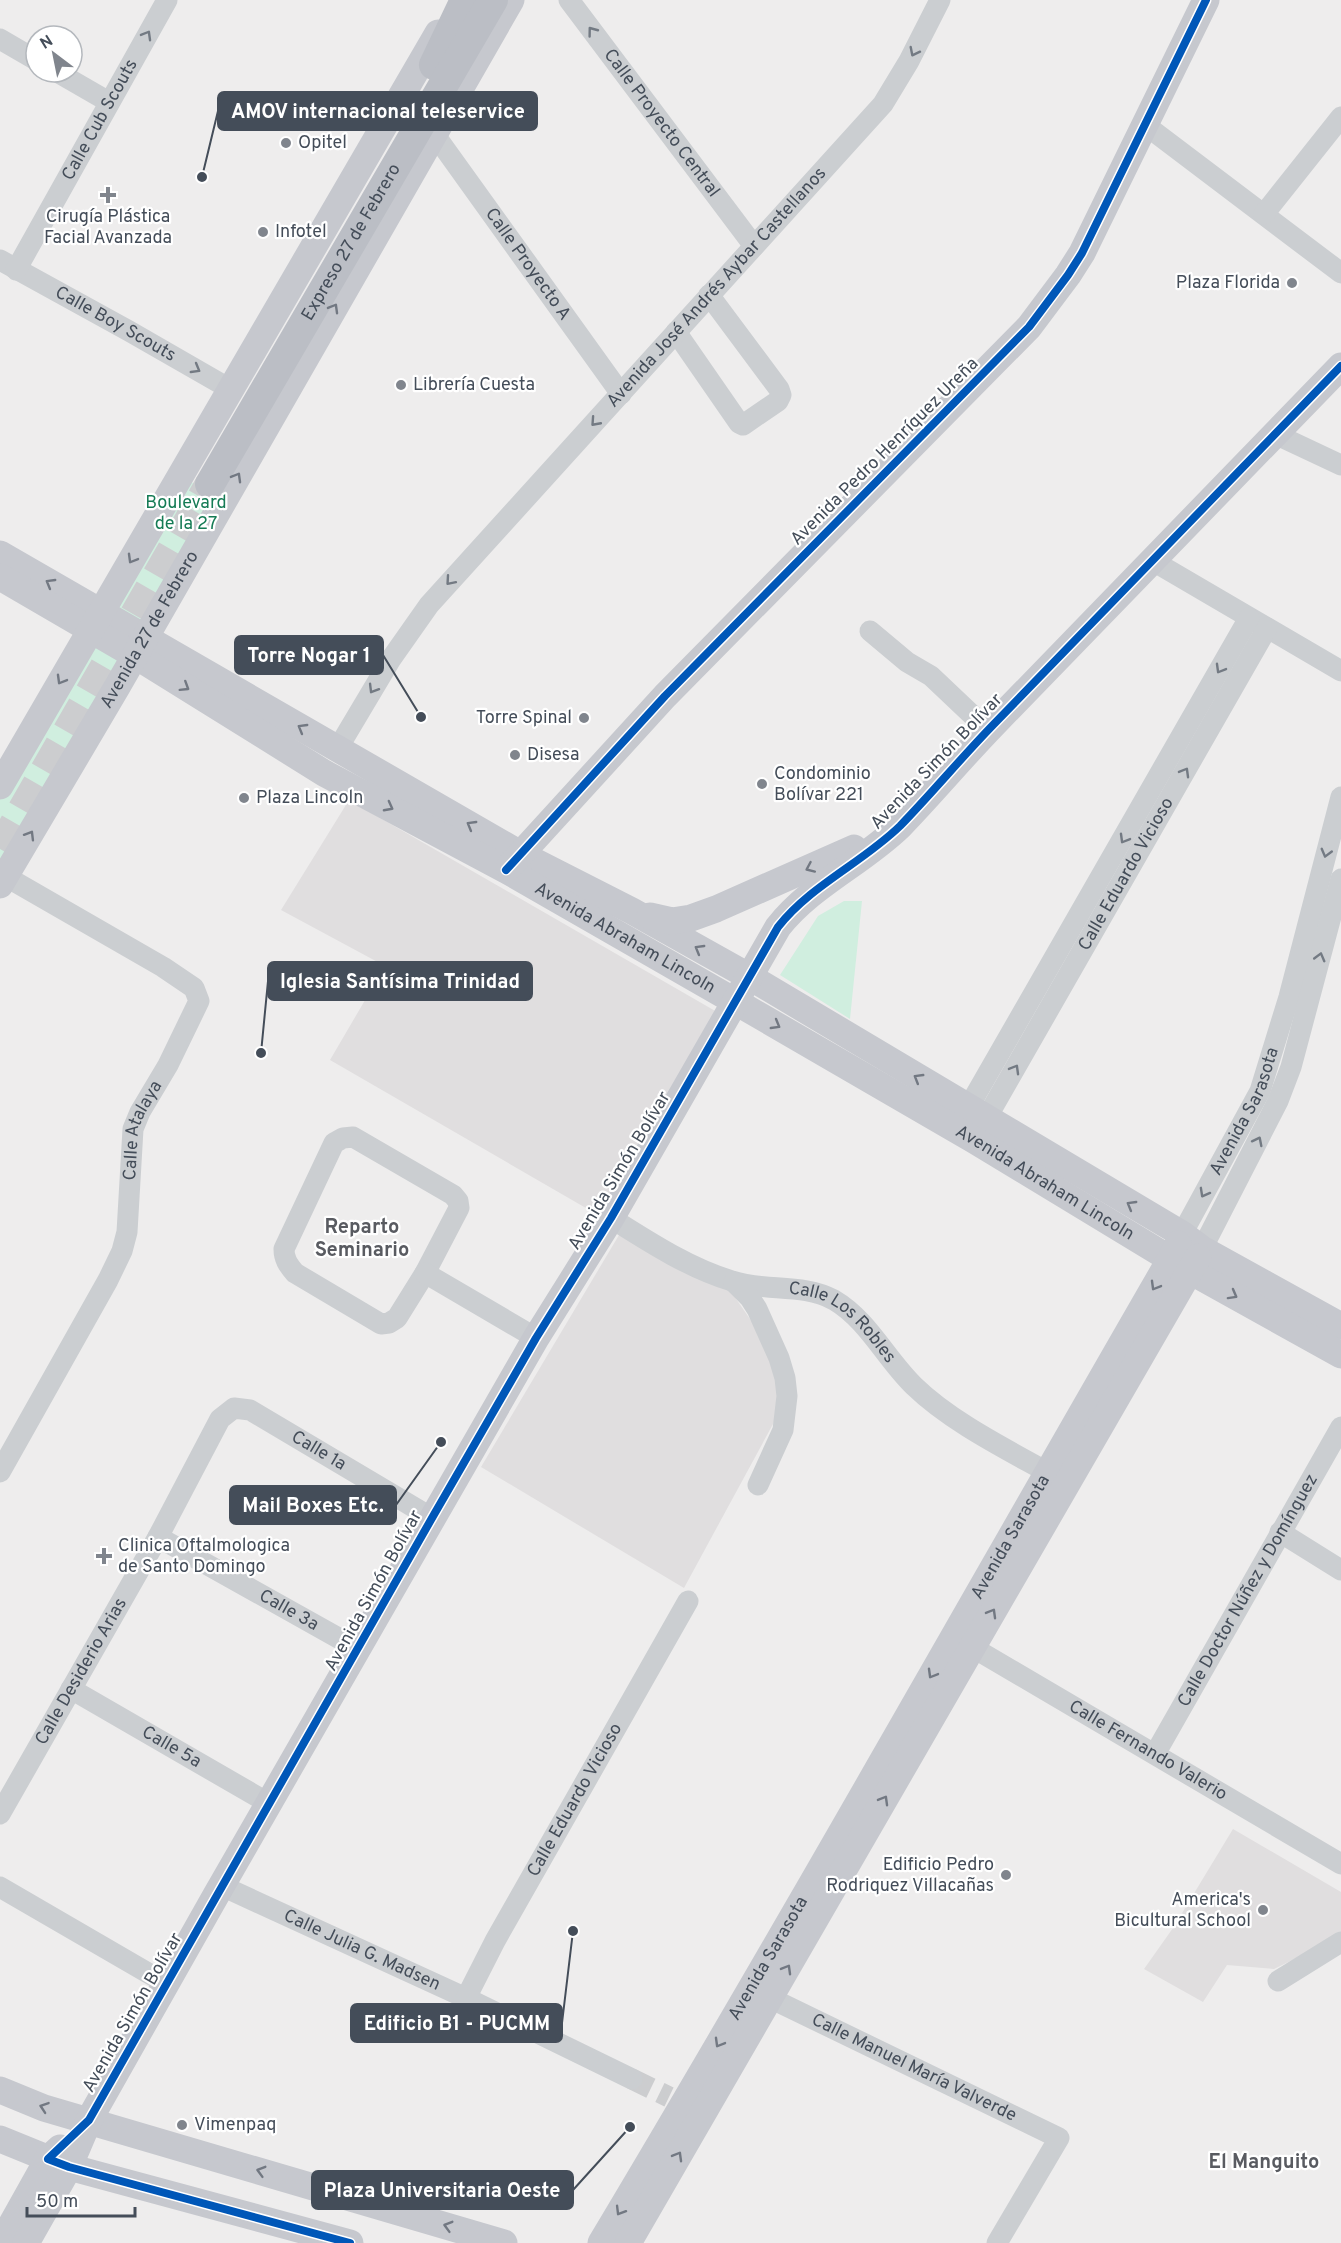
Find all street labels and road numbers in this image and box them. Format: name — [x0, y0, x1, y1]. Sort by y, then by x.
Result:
street label: Calle Proyecto Central — [598, 44, 725, 202]
street label: Calle Cub Scouts — [57, 55, 143, 185]
street label: Expreso 27 de Febrero — [296, 160, 406, 325]
street label: Avenida José Andrés Aybar Castellanos — [602, 162, 832, 413]
street label: Calle Proyecto A — [480, 203, 576, 325]
street label: Calle Boy Scouts — [51, 281, 180, 367]
street label: Avenida Pedro Henríquez Ureña — [786, 353, 984, 551]
street label: Avenida 27 de Febrero — [95, 547, 204, 713]
street label: Avenida Simón Bolívar — [866, 689, 1008, 835]
street label: Calle Eduardo Vicioso — [1073, 793, 1179, 955]
street label: Avenida Abraham Lincoln — [530, 877, 720, 999]
street label: Avenida Sarasota — [1205, 1045, 1284, 1180]
street label: Calle Atalaya — [119, 1076, 168, 1181]
street label: Avenida Simón Bolívar — [564, 1088, 676, 1254]
street label: Avenida Abraham Lincoln — [951, 1120, 1138, 1246]
street label: Calle Los Robles — [788, 1277, 901, 1368]
street label: Calle 1a — [287, 1426, 350, 1476]
street label: Calle Doctor Núñez y Domínguez — [1173, 1470, 1323, 1711]
street label: Avenida Sarasota — [966, 1471, 1055, 1604]
street label: Avenida Simón Bolívar — [320, 1506, 428, 1676]
street label: Calle 3a — [255, 1584, 323, 1636]
street label: Calle Desiderio Arias — [30, 1594, 132, 1749]
street label: Calle Fernando Valerio — [1064, 1695, 1231, 1806]
street label: Calle Eduardo Vicioso — [522, 1719, 628, 1881]
street label: Calle 5a — [137, 1721, 205, 1773]
street label: Avenida Sarasota — [723, 1892, 813, 2025]
street label: Calle Julia G. Madsen — [280, 1904, 444, 1996]
street label: Avenida Simón Bolívar — [78, 1929, 188, 2097]
street label: Calle Manuel María Valverde — [808, 2008, 1020, 2127]

